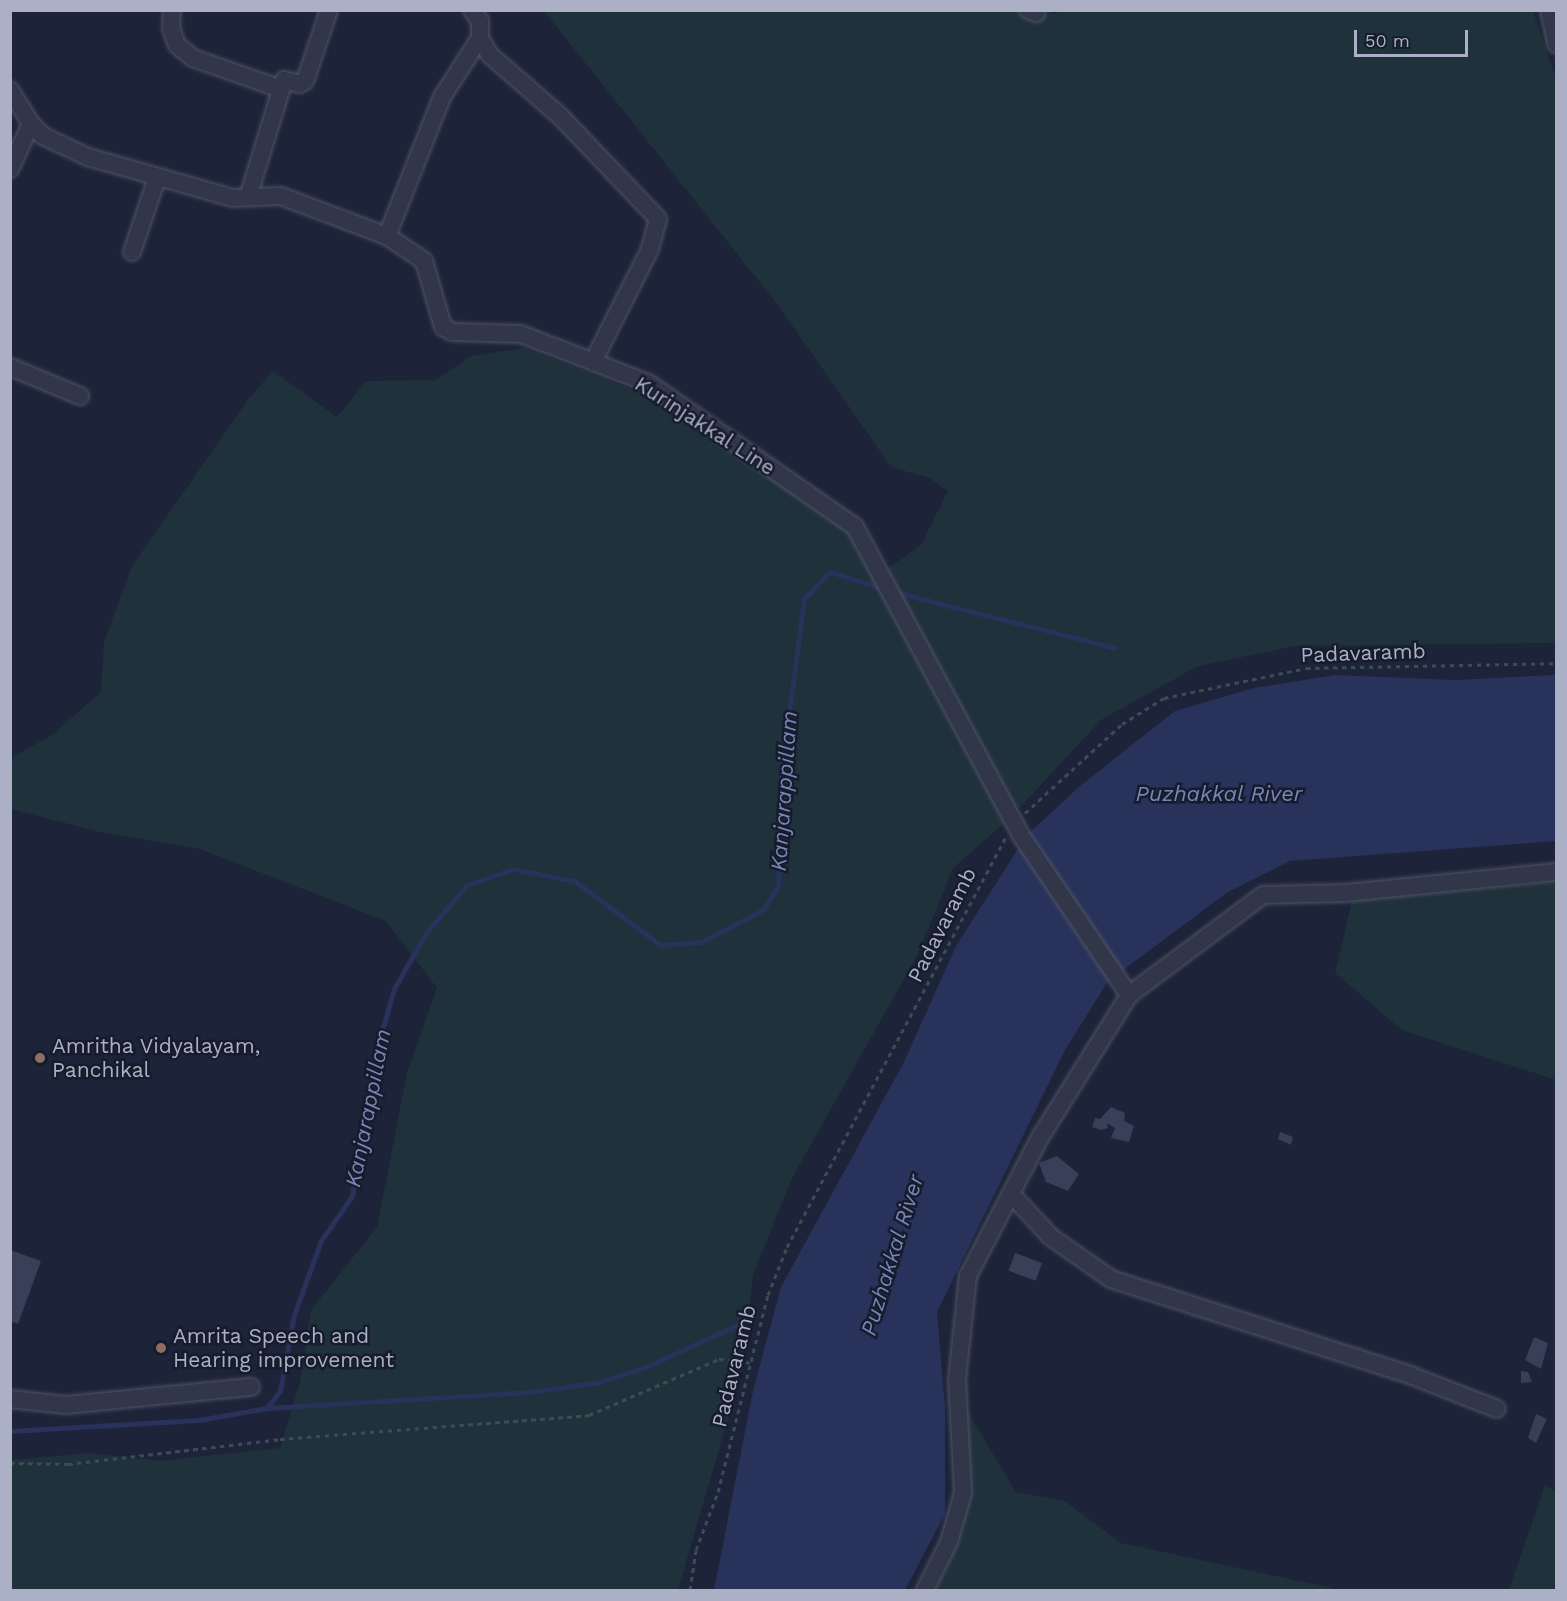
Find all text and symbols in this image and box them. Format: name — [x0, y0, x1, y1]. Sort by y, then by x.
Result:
scale bar — [1357, 18, 1471, 56]
text: 50 m — [1365, 30, 1410, 51]
street label: Kurinjakkal Line — [630, 371, 780, 481]
street label: Padavaramb — [1300, 638, 1426, 668]
water label: Kanjarappillam — [765, 710, 803, 872]
water label: Puzhakkal River — [1135, 781, 1303, 807]
street label: Padavaramb — [902, 863, 982, 987]
water label: Kanjarappillam — [340, 1027, 396, 1189]
place label: Amritha Vidyalayam, Panchikal — [52, 1033, 261, 1083]
marker: Amritha Vidyalayam, Panchikal — [33, 1051, 47, 1065]
water label: Puzhakkal River — [855, 1171, 929, 1339]
street label: Padavaramb — [707, 1302, 761, 1430]
place label: Amrita Speech and Hearing improvement — [173, 1323, 394, 1373]
marker: Amrita Speech and Hearing improvement — [154, 1341, 168, 1355]

